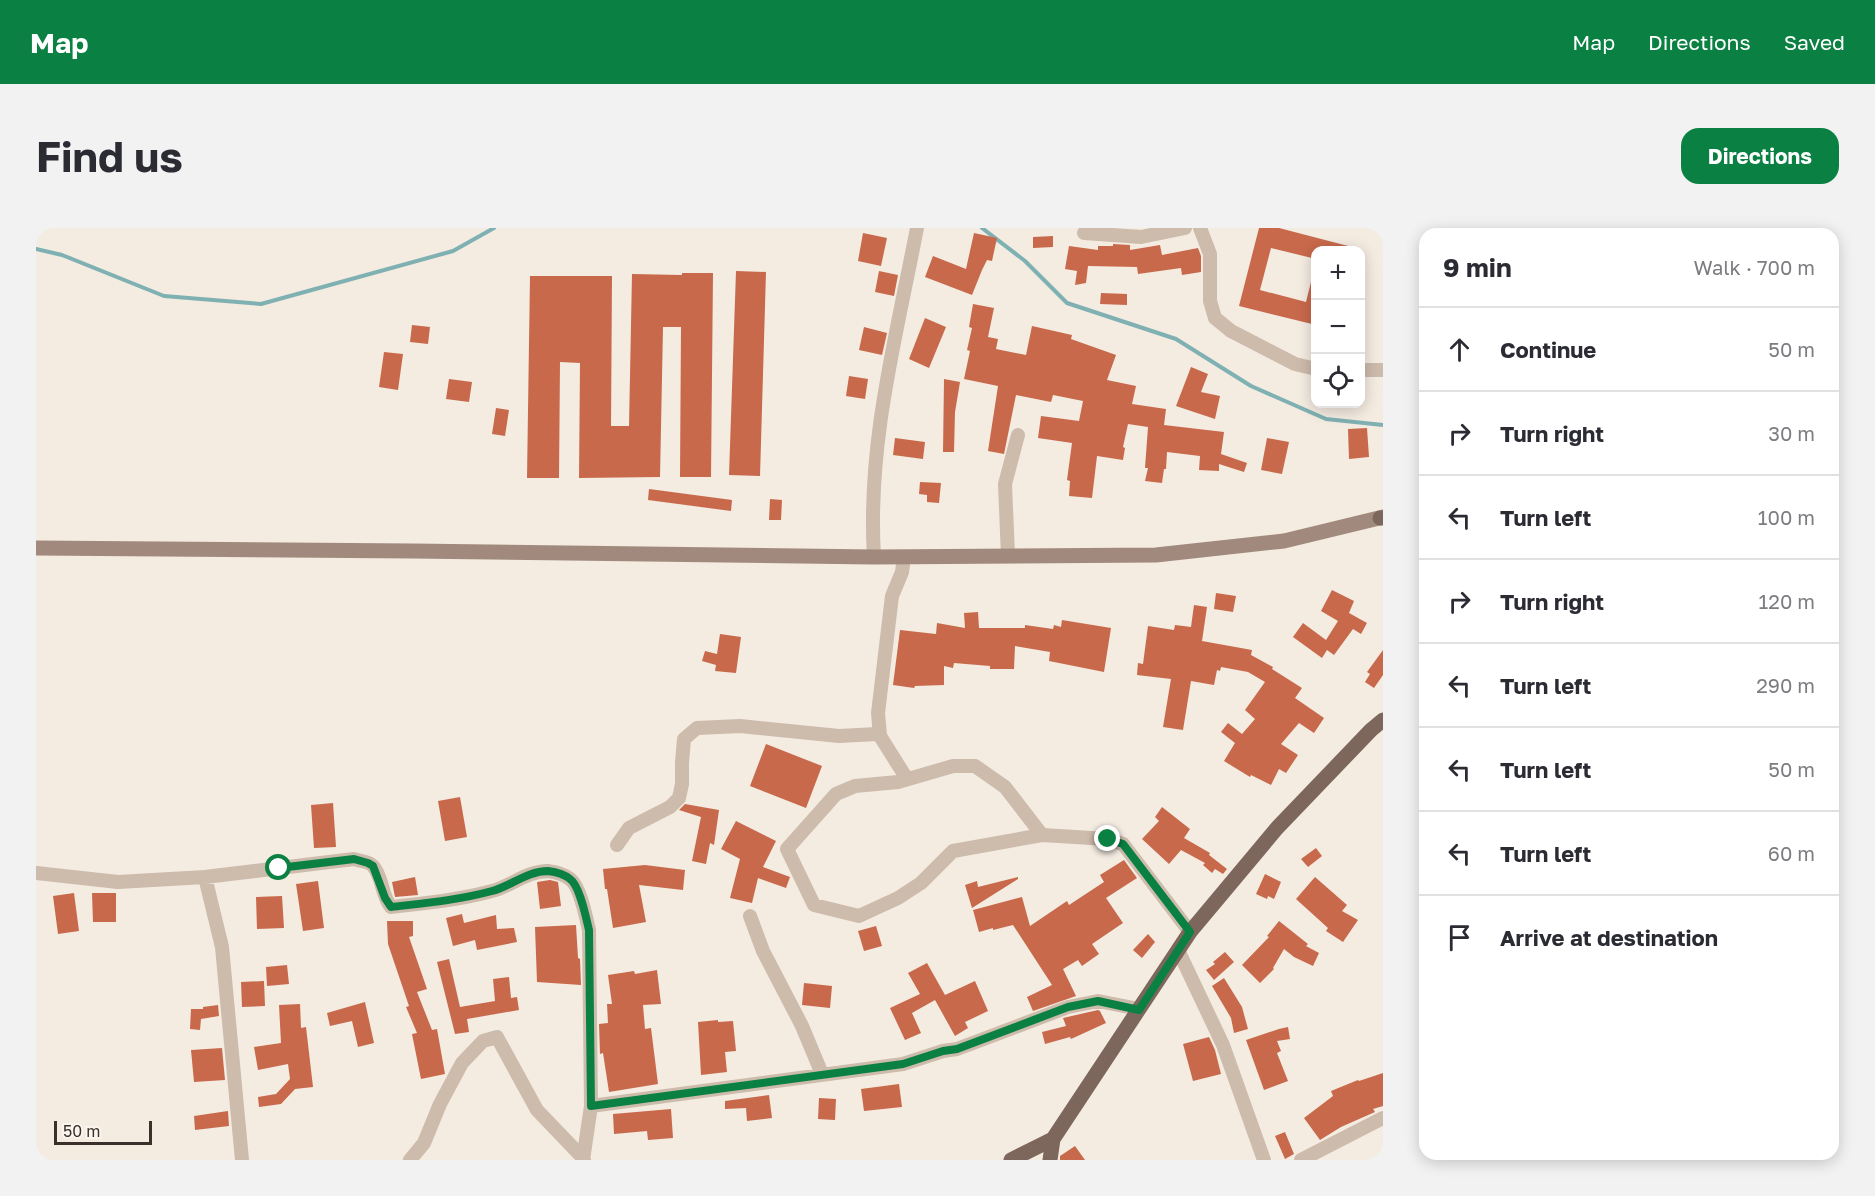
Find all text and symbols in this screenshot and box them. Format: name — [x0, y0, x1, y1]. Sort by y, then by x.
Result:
text: Map — [30, 26, 88, 59]
text: Map — [1572, 29, 1615, 55]
text: Directions — [1648, 29, 1751, 55]
text: Saved — [1784, 29, 1845, 55]
button: Directions — [1681, 128, 1839, 184]
text: Find us — [36, 131, 183, 181]
map controls — [1311, 246, 1365, 408]
button: + — [1311, 246, 1365, 300]
text: 9 min — [1443, 252, 1512, 283]
text: Walk · 700 m — [1694, 255, 1815, 279]
button: − — [1311, 300, 1365, 354]
icon: ahead — [1443, 333, 1476, 366]
text: Continue — [1500, 336, 1596, 363]
text: 50 m — [1768, 337, 1815, 361]
button: locate — [1311, 354, 1365, 408]
icon: right — [1443, 417, 1476, 450]
text: Turn right — [1500, 420, 1604, 447]
text: 30 m — [1768, 421, 1815, 445]
icon: left — [1443, 501, 1476, 534]
text: Turn left — [1500, 504, 1591, 531]
text: 100 m — [1758, 505, 1815, 529]
icon: right — [1443, 585, 1476, 618]
text: Turn right — [1500, 588, 1604, 615]
text: 120 m — [1759, 589, 1815, 613]
icon: left — [1443, 669, 1476, 702]
text: Turn left — [1500, 672, 1591, 699]
text: 290 m — [1756, 673, 1815, 697]
icon: left — [1443, 753, 1476, 786]
text: Turn left — [1500, 756, 1591, 783]
text: 50 m — [1768, 757, 1815, 781]
route end — [1094, 825, 1120, 851]
icon: left — [1443, 837, 1476, 870]
text: Turn left — [1500, 840, 1591, 867]
text: 60 m — [1768, 841, 1815, 865]
route start — [265, 854, 291, 880]
icon: arrive — [1443, 921, 1476, 954]
text: Arrive at destination — [1500, 924, 1718, 951]
scale bar — [54, 1118, 152, 1146]
text: 50 m — [63, 1121, 100, 1141]

